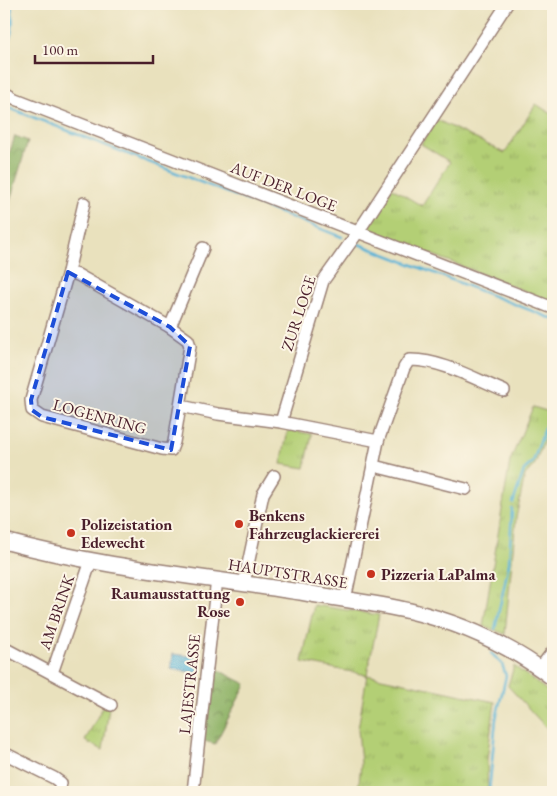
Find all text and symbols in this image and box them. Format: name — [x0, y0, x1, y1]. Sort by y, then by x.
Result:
scale bar — [35, 32, 152, 64]
text: 100 m — [42, 40, 79, 59]
street label: AUF DER LOGE — [227, 156, 340, 216]
street label: ZUR LOGE — [276, 273, 321, 354]
street label: LOGENRING — [51, 394, 149, 439]
place label: Benkens Fahrzeuglackiererei — [249, 505, 380, 544]
place label: Polizeistation Edewecht — [81, 514, 172, 553]
marker: Benkens Fahrzeuglackiererei — [233, 518, 245, 530]
marker: Polizeistation Edewecht — [65, 527, 77, 539]
street label: HAUPTSTRASSE — [227, 554, 349, 593]
place label: Pizzeria LaPalma — [381, 564, 496, 585]
marker: Pizzeria LaPalma — [365, 568, 377, 580]
street label: AM BRINK — [33, 571, 80, 654]
place label: Raumausstattung Rose — [111, 583, 231, 622]
marker: Raumausstattung Rose — [234, 596, 246, 608]
street label: LAJESTRASSE — [174, 633, 205, 735]

